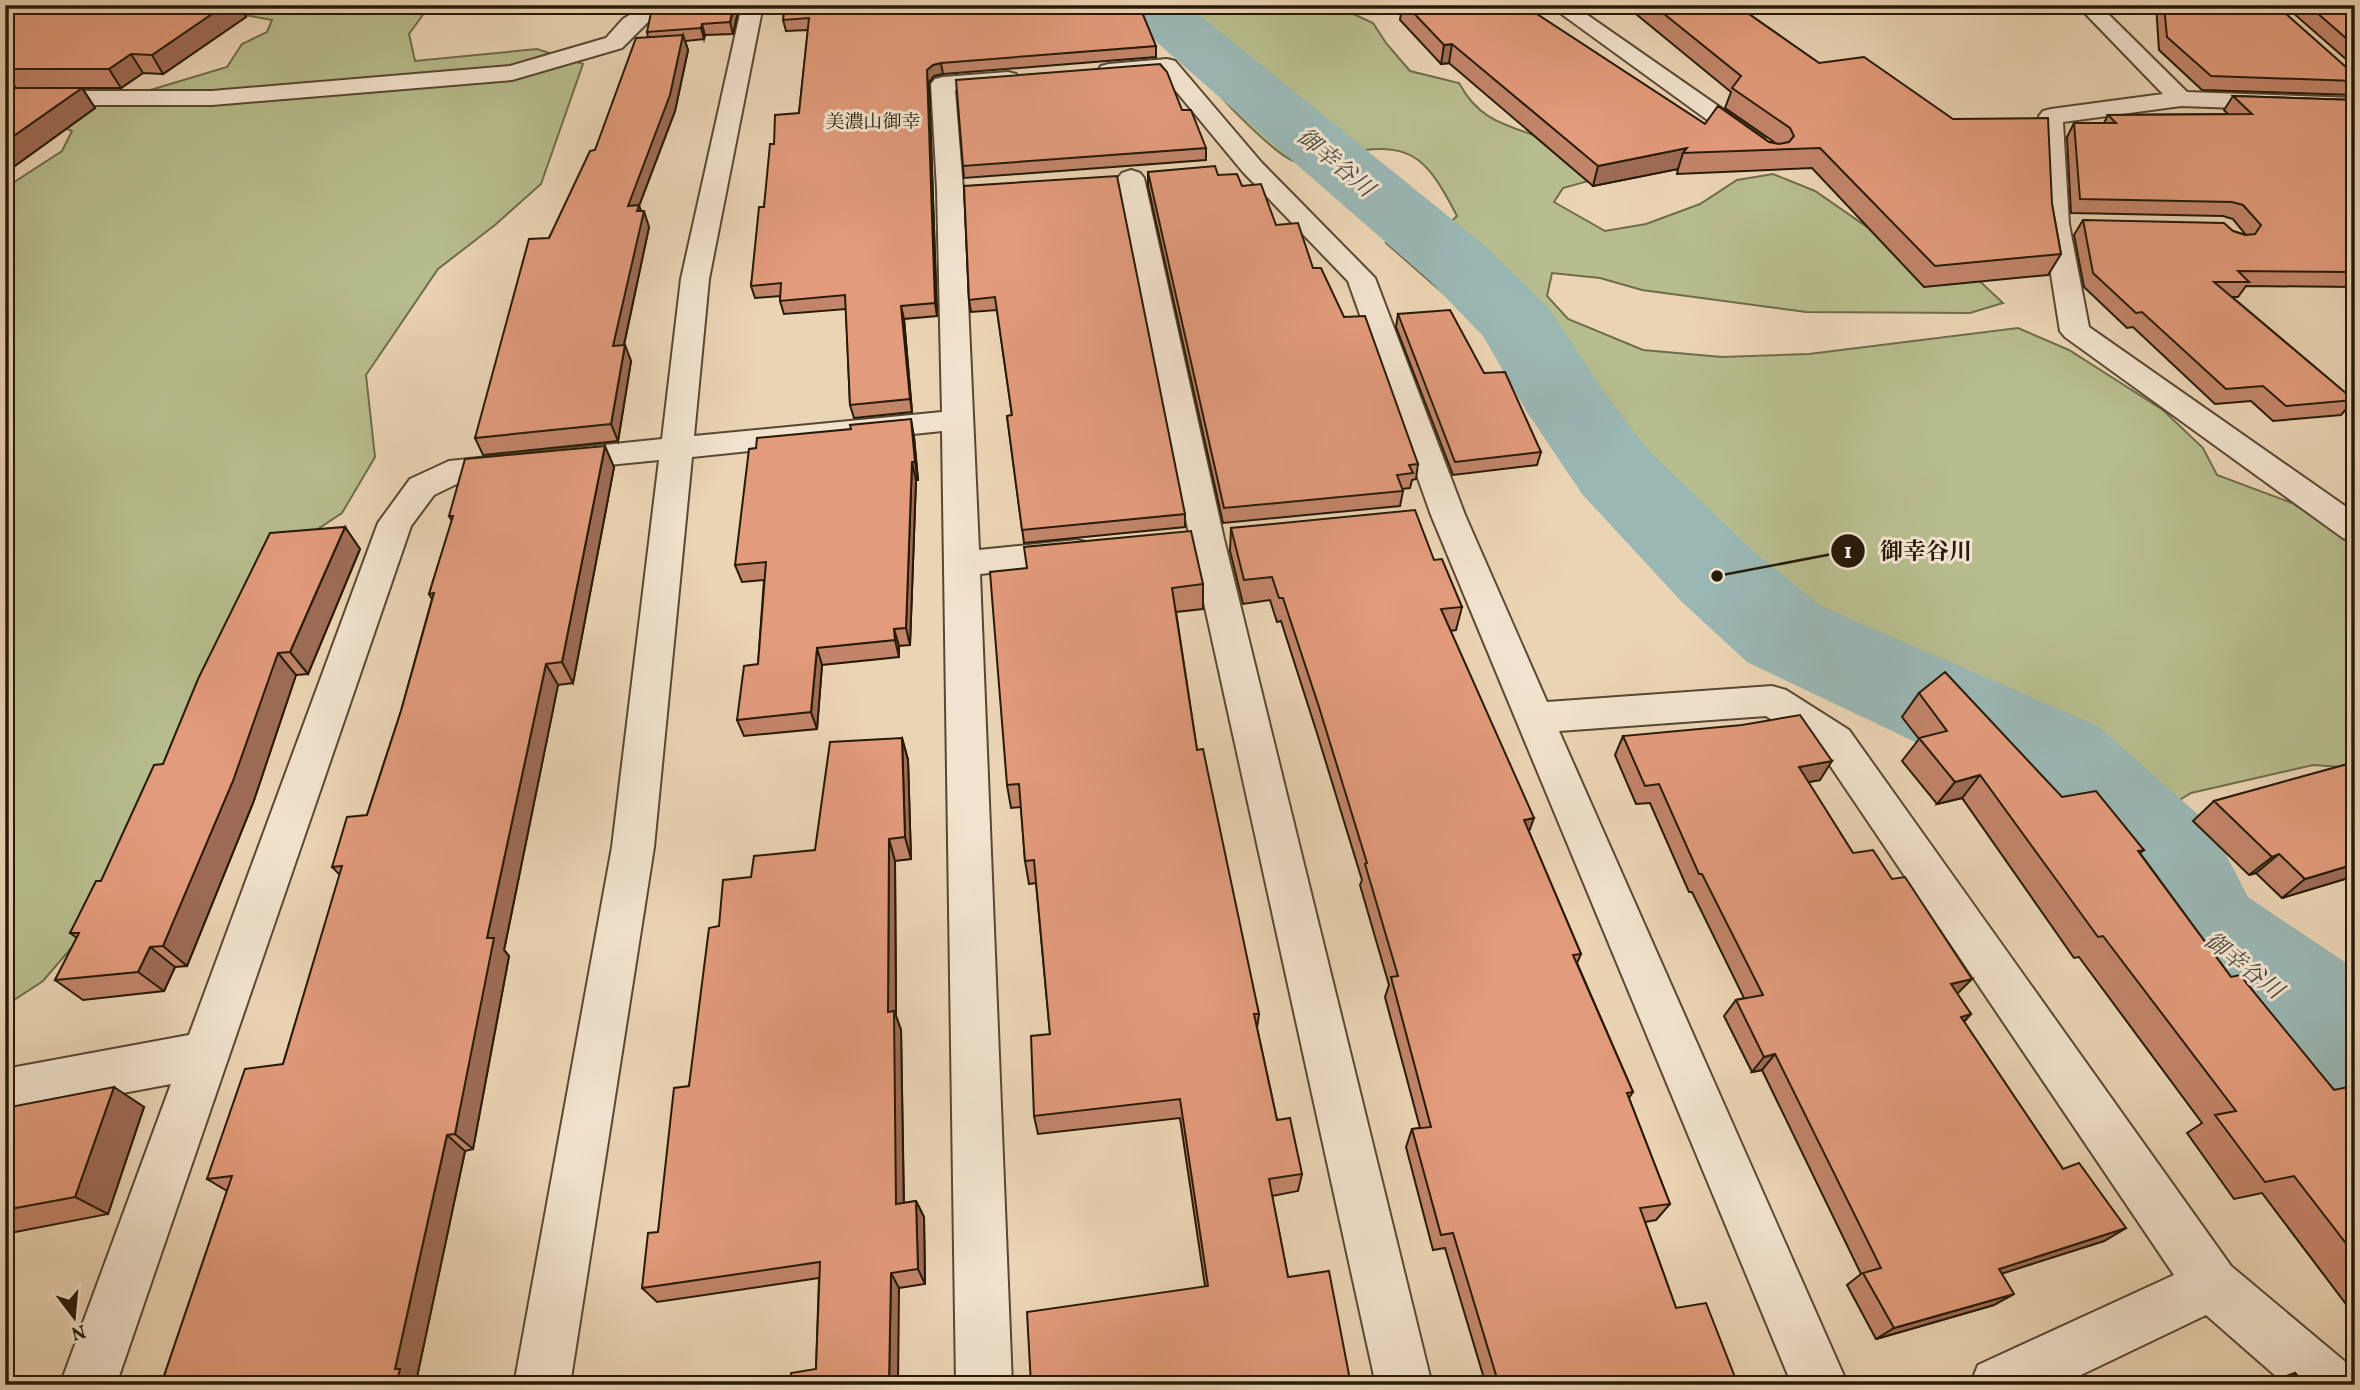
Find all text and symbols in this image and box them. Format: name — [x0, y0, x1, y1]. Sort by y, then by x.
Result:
district label: 美濃山御幸 — [825, 110, 921, 136]
water label: 御幸谷川 — [1289, 122, 1383, 207]
callout: 御幸谷川 — [1831, 529, 1986, 573]
text: 御幸谷川 — [1880, 537, 1972, 569]
text: 1 — [1844, 538, 1852, 567]
water label: 御幸谷川 — [2197, 926, 2291, 1009]
north arrow — [38, 1282, 108, 1352]
text: N — [68, 1317, 88, 1346]

